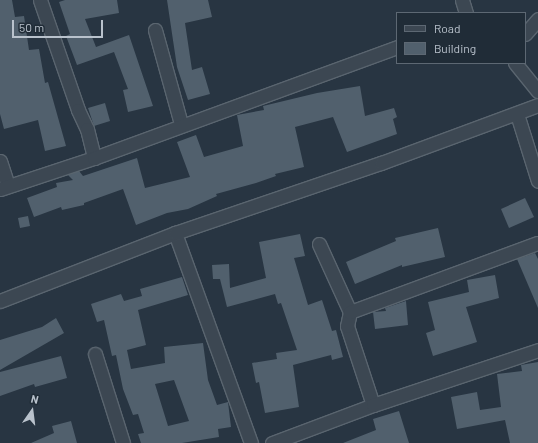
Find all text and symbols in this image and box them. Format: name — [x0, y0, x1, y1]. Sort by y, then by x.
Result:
scale bar — [14, 12, 105, 38]
legend — [396, 12, 526, 64]
text: 50 m — [19, 20, 44, 34]
text: Road — [434, 21, 461, 35]
text: Building — [434, 41, 476, 55]
north arrow — [12, 391, 52, 431]
text: N — [30, 392, 40, 406]

